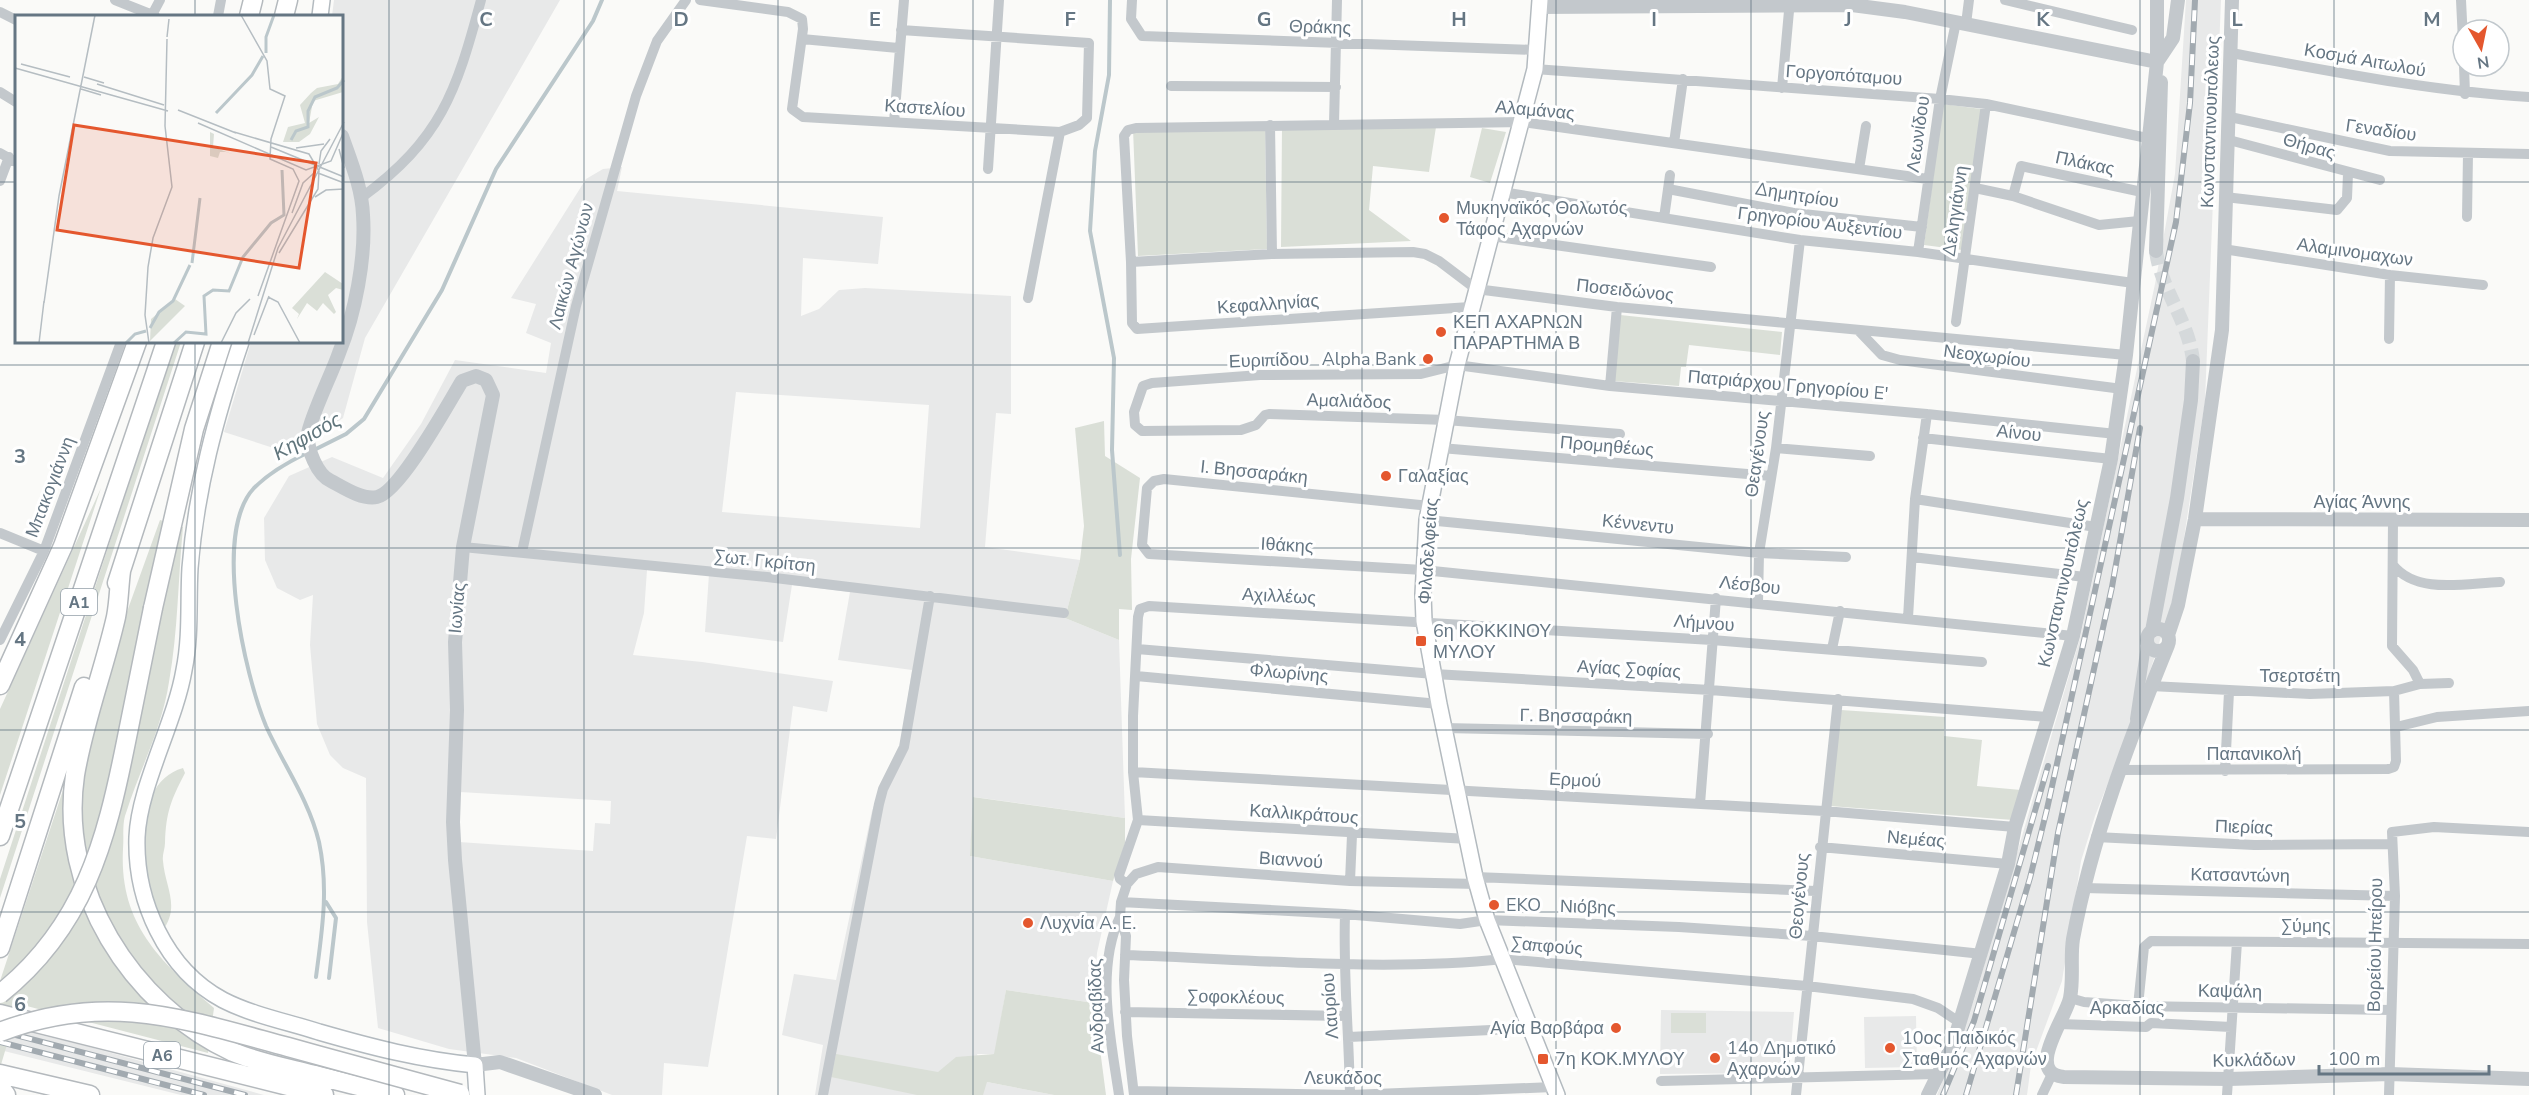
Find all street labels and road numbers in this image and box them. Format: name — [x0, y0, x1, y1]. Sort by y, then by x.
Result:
street label: Θράκης — [1288, 14, 1352, 40]
street label: Κωνσταντινουπόλεως — [2195, 35, 2225, 208]
street label: Κοσμά Αιτωλού — [2302, 37, 2428, 83]
street label: Γοργοπόταμου — [1785, 59, 1903, 91]
street label: Καστελίου — [884, 93, 966, 123]
street label: Λεωνίδου — [1901, 94, 1935, 174]
street label: Αλαμάνας — [1494, 95, 1576, 125]
street label: Γεναδίου — [2344, 113, 2418, 147]
street label: Θήρας — [2280, 127, 2338, 165]
street label: Πλάκας — [2053, 145, 2117, 181]
street label: Δεληγιάννη — [1937, 164, 1973, 258]
street label: Δημητρίου — [1753, 177, 1841, 213]
street label: Λαικών Αγώνων — [543, 200, 599, 332]
street label: Γρηγορίου Αυξεντίου — [1736, 201, 1904, 245]
street label: Αλαμινομαχων — [2296, 232, 2414, 272]
street label: Ποσειδώνος — [1575, 273, 1675, 307]
street label: Κεφαλληνίας — [1216, 288, 1320, 320]
street label: Νεοχωρίου — [1942, 339, 2032, 373]
street label: Ευριπίδου — [1228, 347, 1310, 373]
street label: Πατριάρχου Γρηγορίου E' — [1687, 364, 1889, 406]
street label: Αμαλιάδος — [1306, 388, 1392, 414]
street label: Θεαγένους — [1739, 409, 1775, 499]
street label: Αίνου — [1995, 419, 2043, 447]
street label: Προμηθέως — [1559, 430, 1655, 462]
street label: Μπακογιάννη — [20, 433, 80, 541]
street label: Ι. Βησσαράκη — [1199, 454, 1309, 490]
street label: Αγίας Άννης — [2314, 490, 2411, 514]
street label: Φιλαδελφείας — [1412, 496, 1444, 605]
street label: Κωνσταντινουπόλεως — [2032, 496, 2094, 670]
street label: Κέννεντυ — [1601, 508, 1675, 540]
street label: Ιθάκης — [1260, 532, 1314, 558]
street label: Σωτ. Γκρίτση — [713, 544, 817, 578]
street label: Λέσβου — [1718, 570, 1782, 600]
street label: Ιωνίας — [443, 581, 471, 635]
street label: Αχιλλέως — [1241, 582, 1317, 610]
road number: Α1 — [61, 589, 97, 615]
street label: Λήμνου — [1673, 609, 1735, 637]
street label: Αγίας Σοφίας — [1576, 654, 1682, 684]
street label: Φλωρίνης — [1249, 658, 1330, 688]
street label: Τσερτσέτη — [2259, 664, 2341, 688]
street label: Γ. Βησσαράκη — [1519, 703, 1633, 729]
street label: Παπανικολή — [2207, 742, 2301, 766]
street label: Ερμού — [1548, 767, 1602, 793]
street label: Καλλικράτους — [1249, 798, 1360, 830]
street label: Πιερίας — [2214, 814, 2274, 840]
street label: Νεμέας — [1886, 825, 1946, 854]
street label: Βιαννού — [1258, 846, 1324, 874]
street label: Θεογένους — [1783, 852, 1815, 940]
street label: Κατσαντώνη — [2190, 862, 2290, 888]
street label: Βορείου Ηπείρου — [2362, 878, 2388, 1012]
street label: Νιόβης — [1560, 894, 1617, 920]
street label: Σύμης — [2281, 914, 2331, 938]
street label: Σαπφούς — [1510, 931, 1584, 961]
street label: Ανδραβίδας — [1082, 958, 1110, 1054]
street label: Λαυρίου — [1316, 972, 1344, 1040]
street label: Καψάλη — [2198, 978, 2262, 1004]
street label: Σοφοκλέους — [1187, 984, 1285, 1010]
street label: Αρκαδίας — [2090, 996, 2165, 1020]
road number: Α6 — [144, 1042, 180, 1068]
street label: Κυκλάδων — [2212, 1047, 2296, 1073]
street label: Λευκάδος — [1304, 1066, 1382, 1090]

